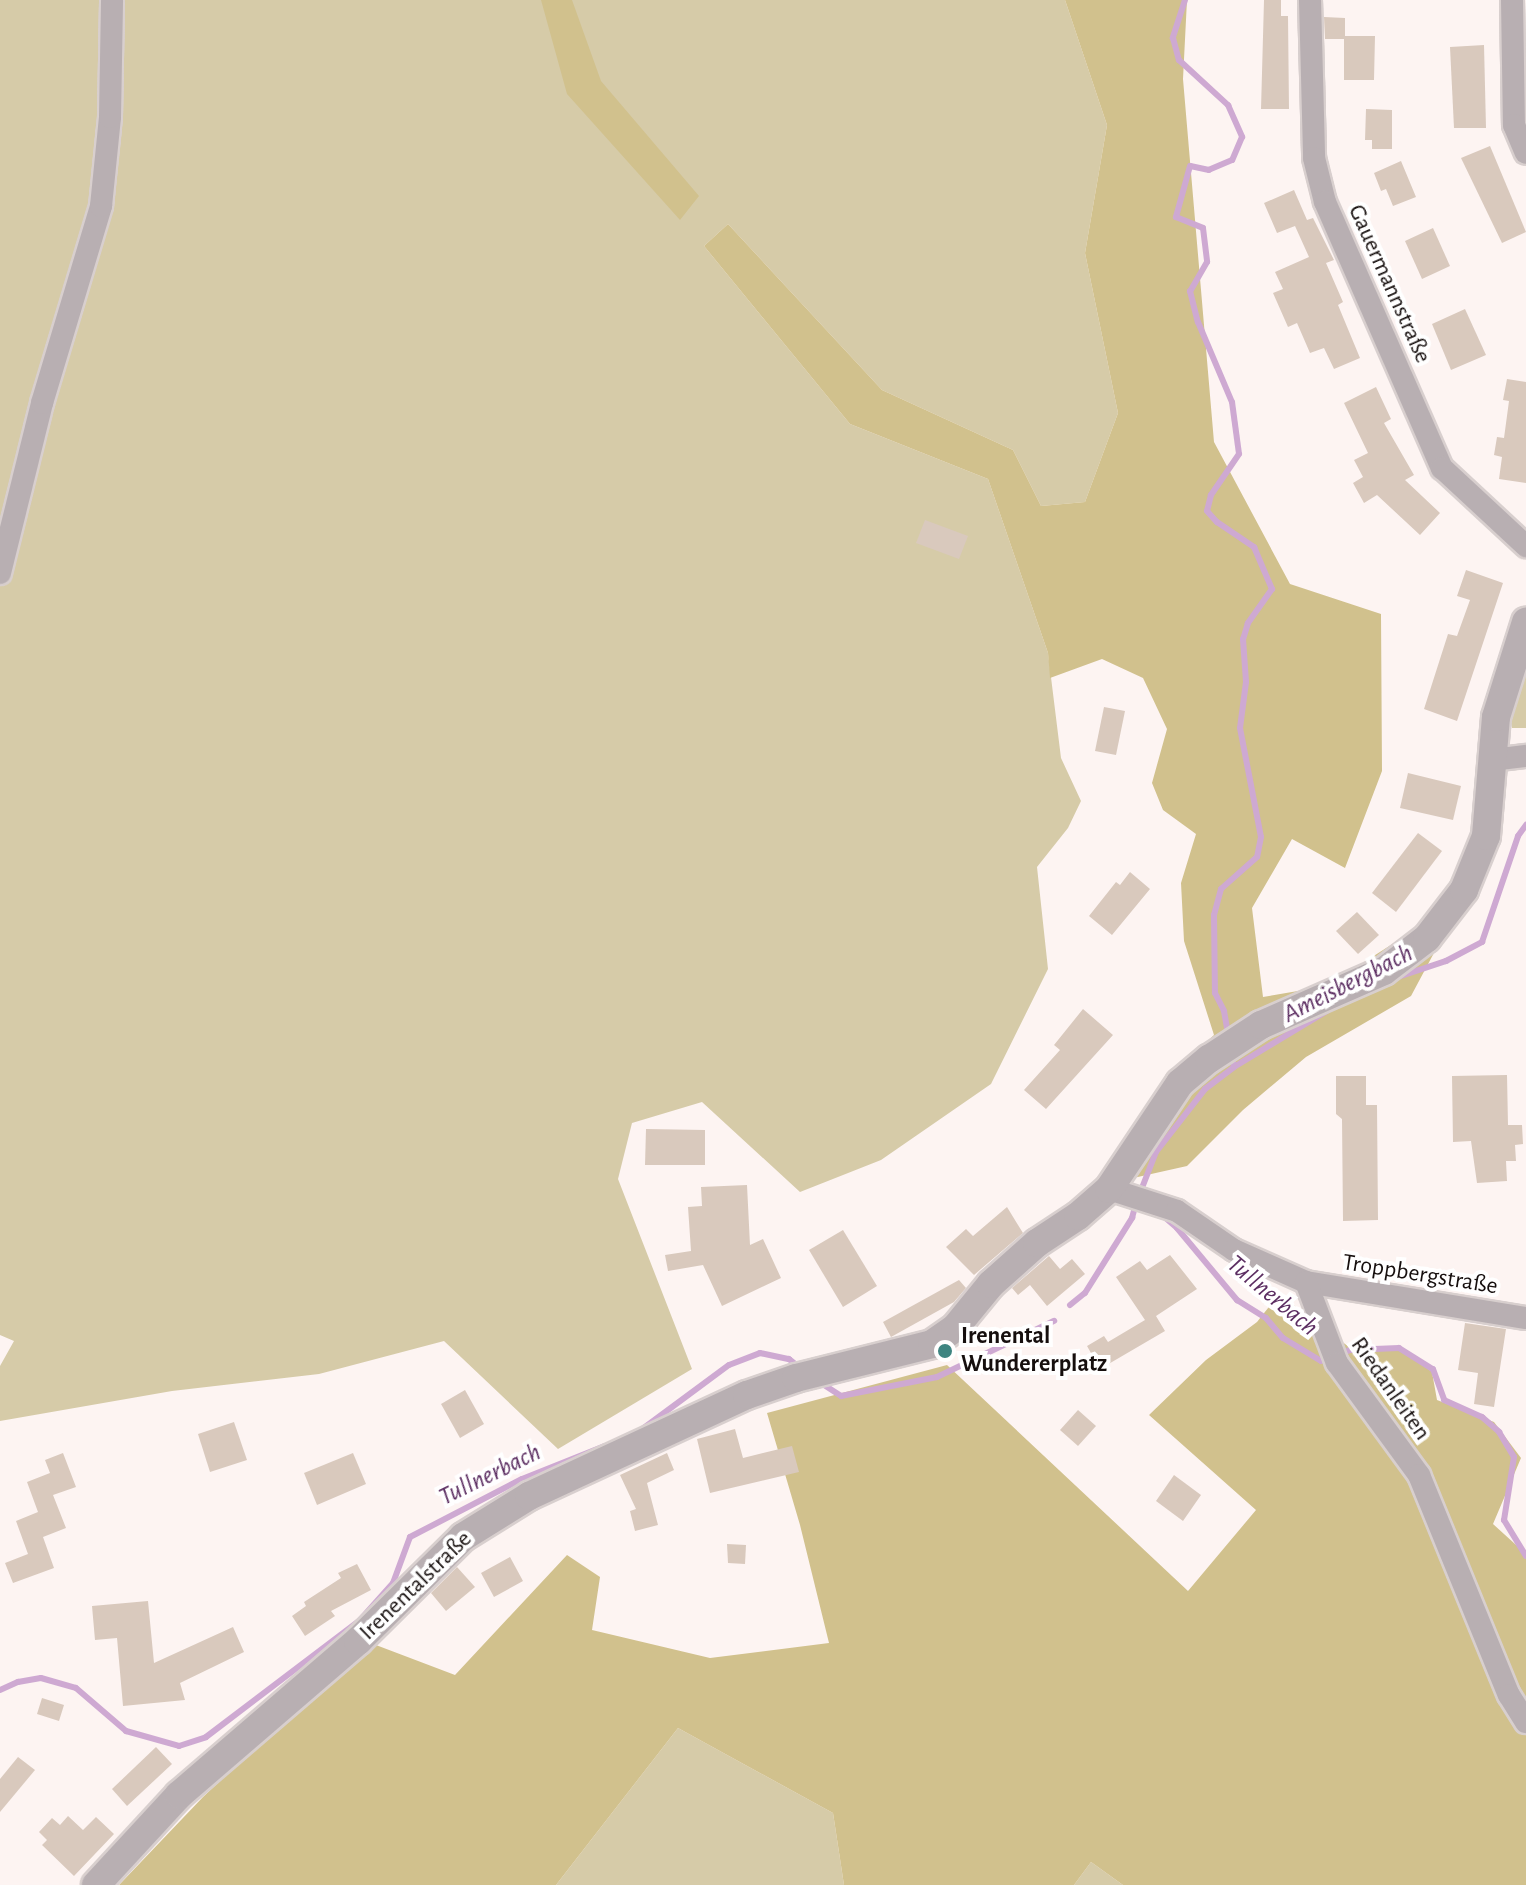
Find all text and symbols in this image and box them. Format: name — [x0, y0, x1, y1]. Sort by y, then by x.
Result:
street label: Gauermannstraße — [1341, 200, 1437, 368]
water label: Ameisbergbach — [1278, 938, 1418, 1030]
water label: Tullnerbach — [1220, 1249, 1324, 1343]
street label: Troppbergstraße — [1340, 1249, 1500, 1301]
place label: Irenental Wundererplatz — [961, 1323, 1107, 1379]
street label: Riedanleiten — [1344, 1332, 1436, 1446]
marker: Irenental Wundererplatz — [936, 1342, 954, 1360]
water label: Tullnerbach — [434, 1437, 546, 1513]
street label: Irenentalstraße — [354, 1525, 478, 1647]

